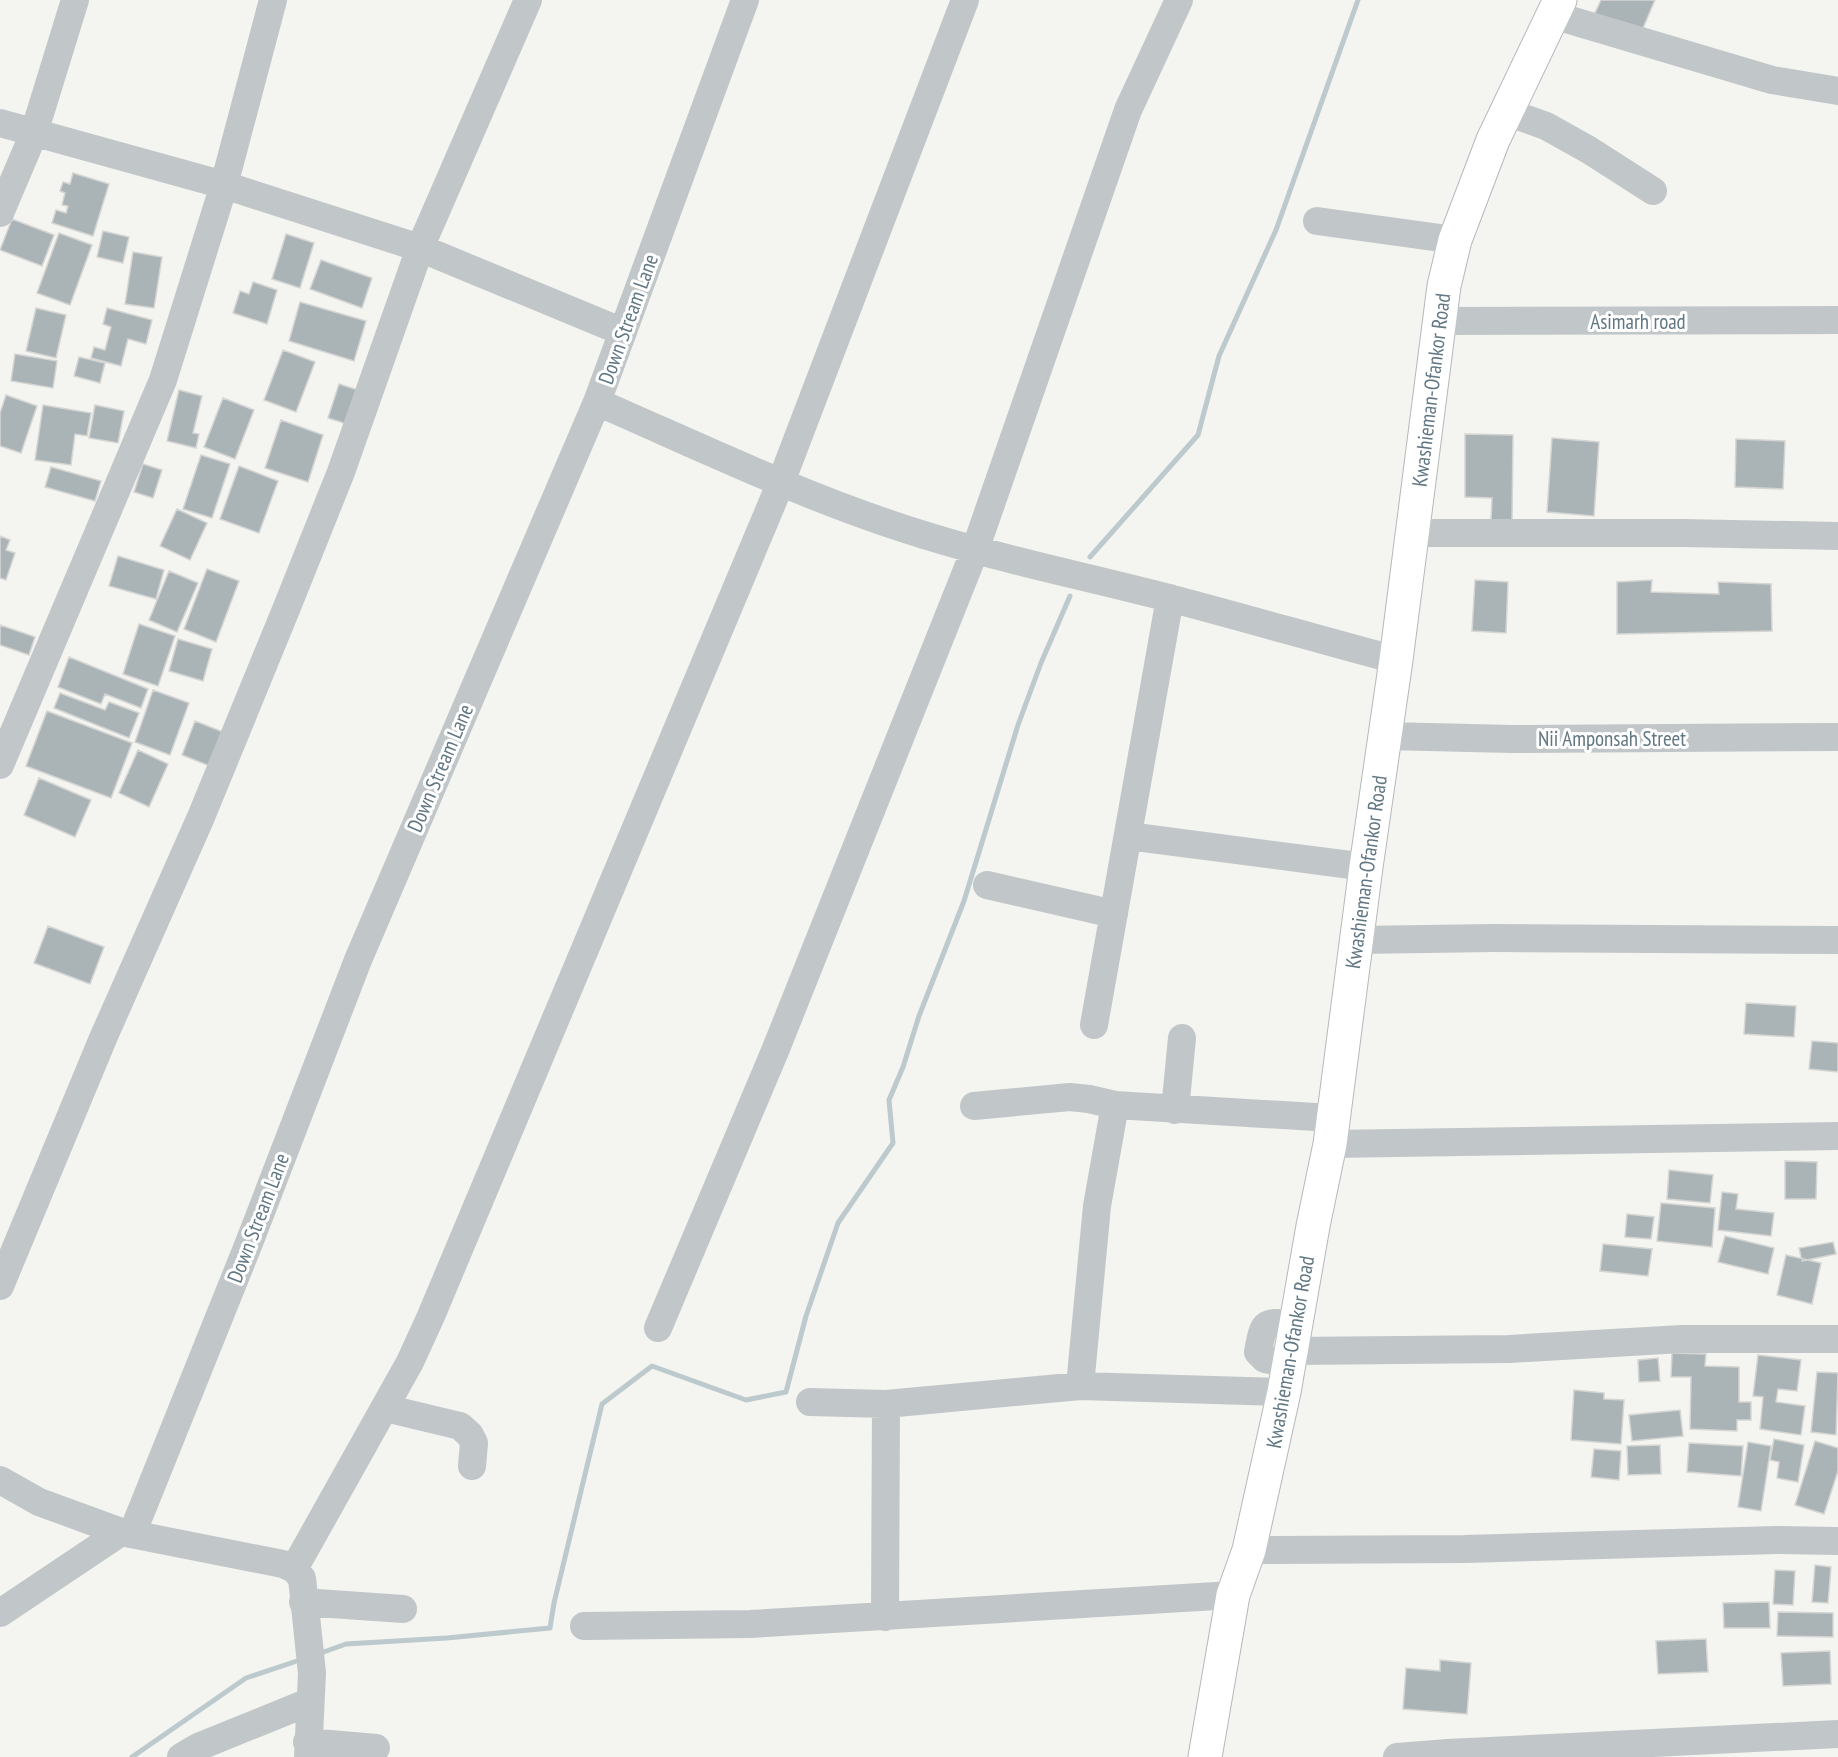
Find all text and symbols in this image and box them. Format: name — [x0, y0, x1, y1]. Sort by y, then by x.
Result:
street label: Down Stream Lane — [592, 250, 664, 388]
street label: Kwashieman-Ofankor Road — [1406, 292, 1456, 488]
street label: Asimarh road — [1590, 308, 1686, 335]
street label: Down Stream Lane — [401, 700, 479, 836]
street label: Nii Amponsah Street — [1538, 725, 1686, 752]
street label: Kwashieman-Ofankor Road — [1339, 774, 1393, 970]
street label: Down Stream Lane — [221, 1149, 295, 1287]
street label: Kwashieman-Ofankor Road — [1260, 1254, 1320, 1450]

